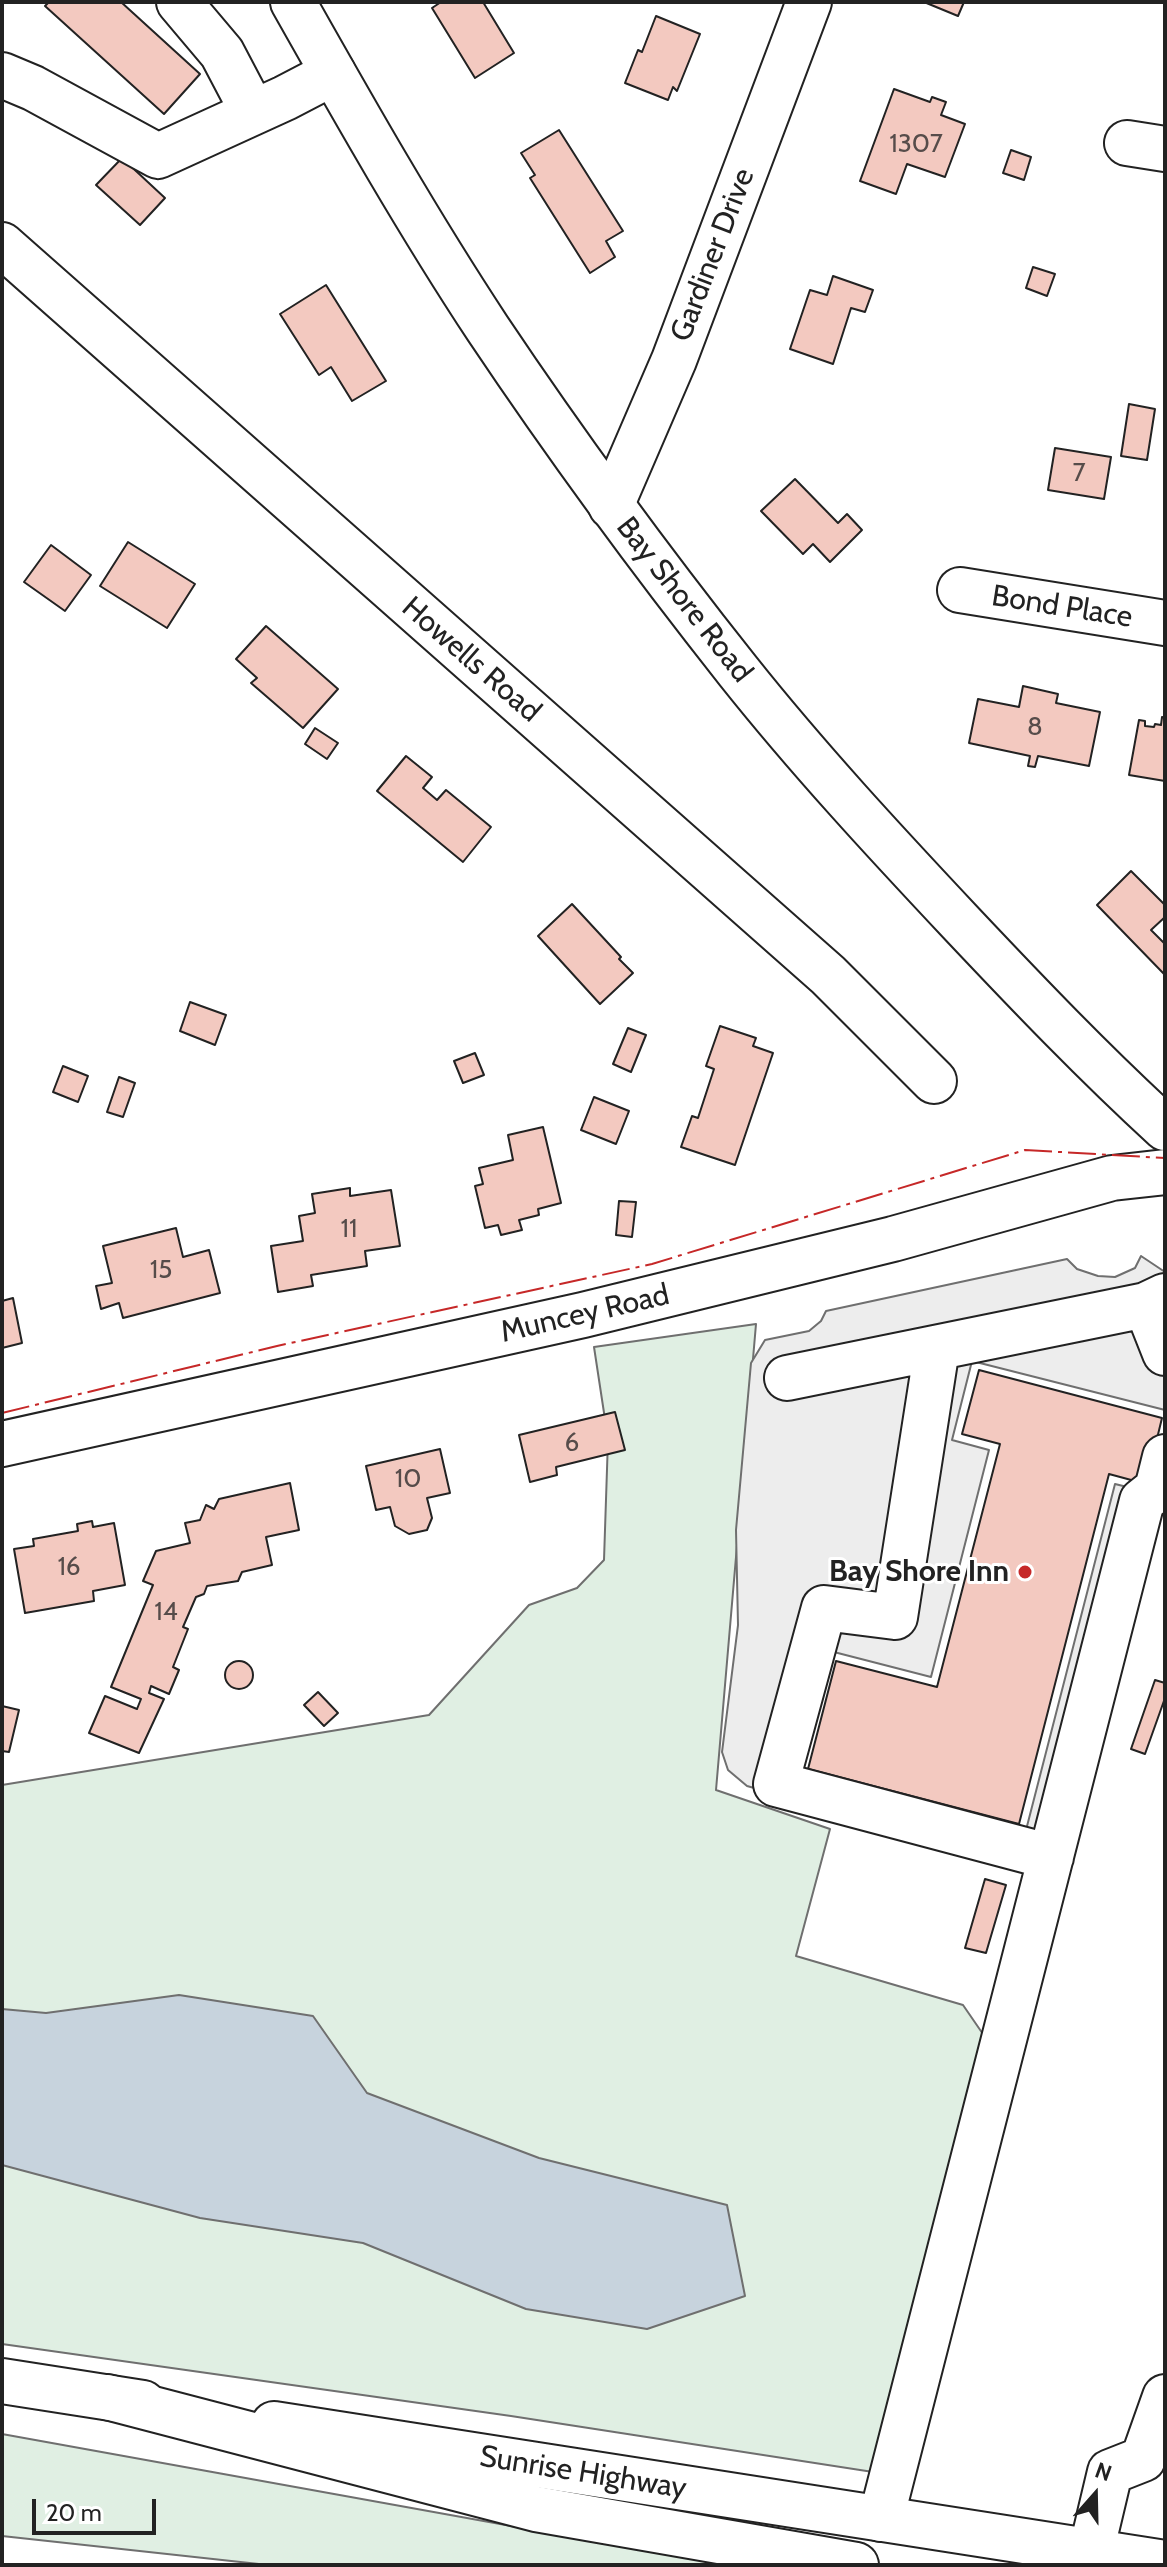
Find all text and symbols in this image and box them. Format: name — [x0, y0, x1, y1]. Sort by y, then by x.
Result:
house number: 1307 — [889, 128, 943, 160]
street label: Gardiner Drive — [664, 163, 762, 347]
house number: 7 — [1072, 457, 1086, 489]
street label: Bay Shore Road — [608, 510, 760, 690]
street label: Bond Place — [989, 578, 1135, 636]
street label: Howells Road — [394, 590, 548, 730]
house number: 8 — [1027, 711, 1043, 743]
house number: 11 — [341, 1213, 357, 1245]
house number: 15 — [150, 1254, 172, 1286]
street label: Muncey Road — [497, 1277, 673, 1351]
house number: 6 — [565, 1427, 579, 1459]
house number: 10 — [395, 1463, 421, 1495]
house number: 16 — [57, 1551, 81, 1583]
place label: Bay Shore Inn — [829, 1554, 1009, 1590]
marker: Bay Shore Inn — [1016, 1563, 1034, 1581]
house number: 14 — [154, 1596, 178, 1628]
street label: Sunrise Highway — [477, 2439, 689, 2507]
north arrow — [1055, 2455, 1135, 2535]
text: N — [1091, 2457, 1115, 2487]
scale bar — [36, 2483, 160, 2533]
text: 20 m — [46, 2498, 102, 2527]

